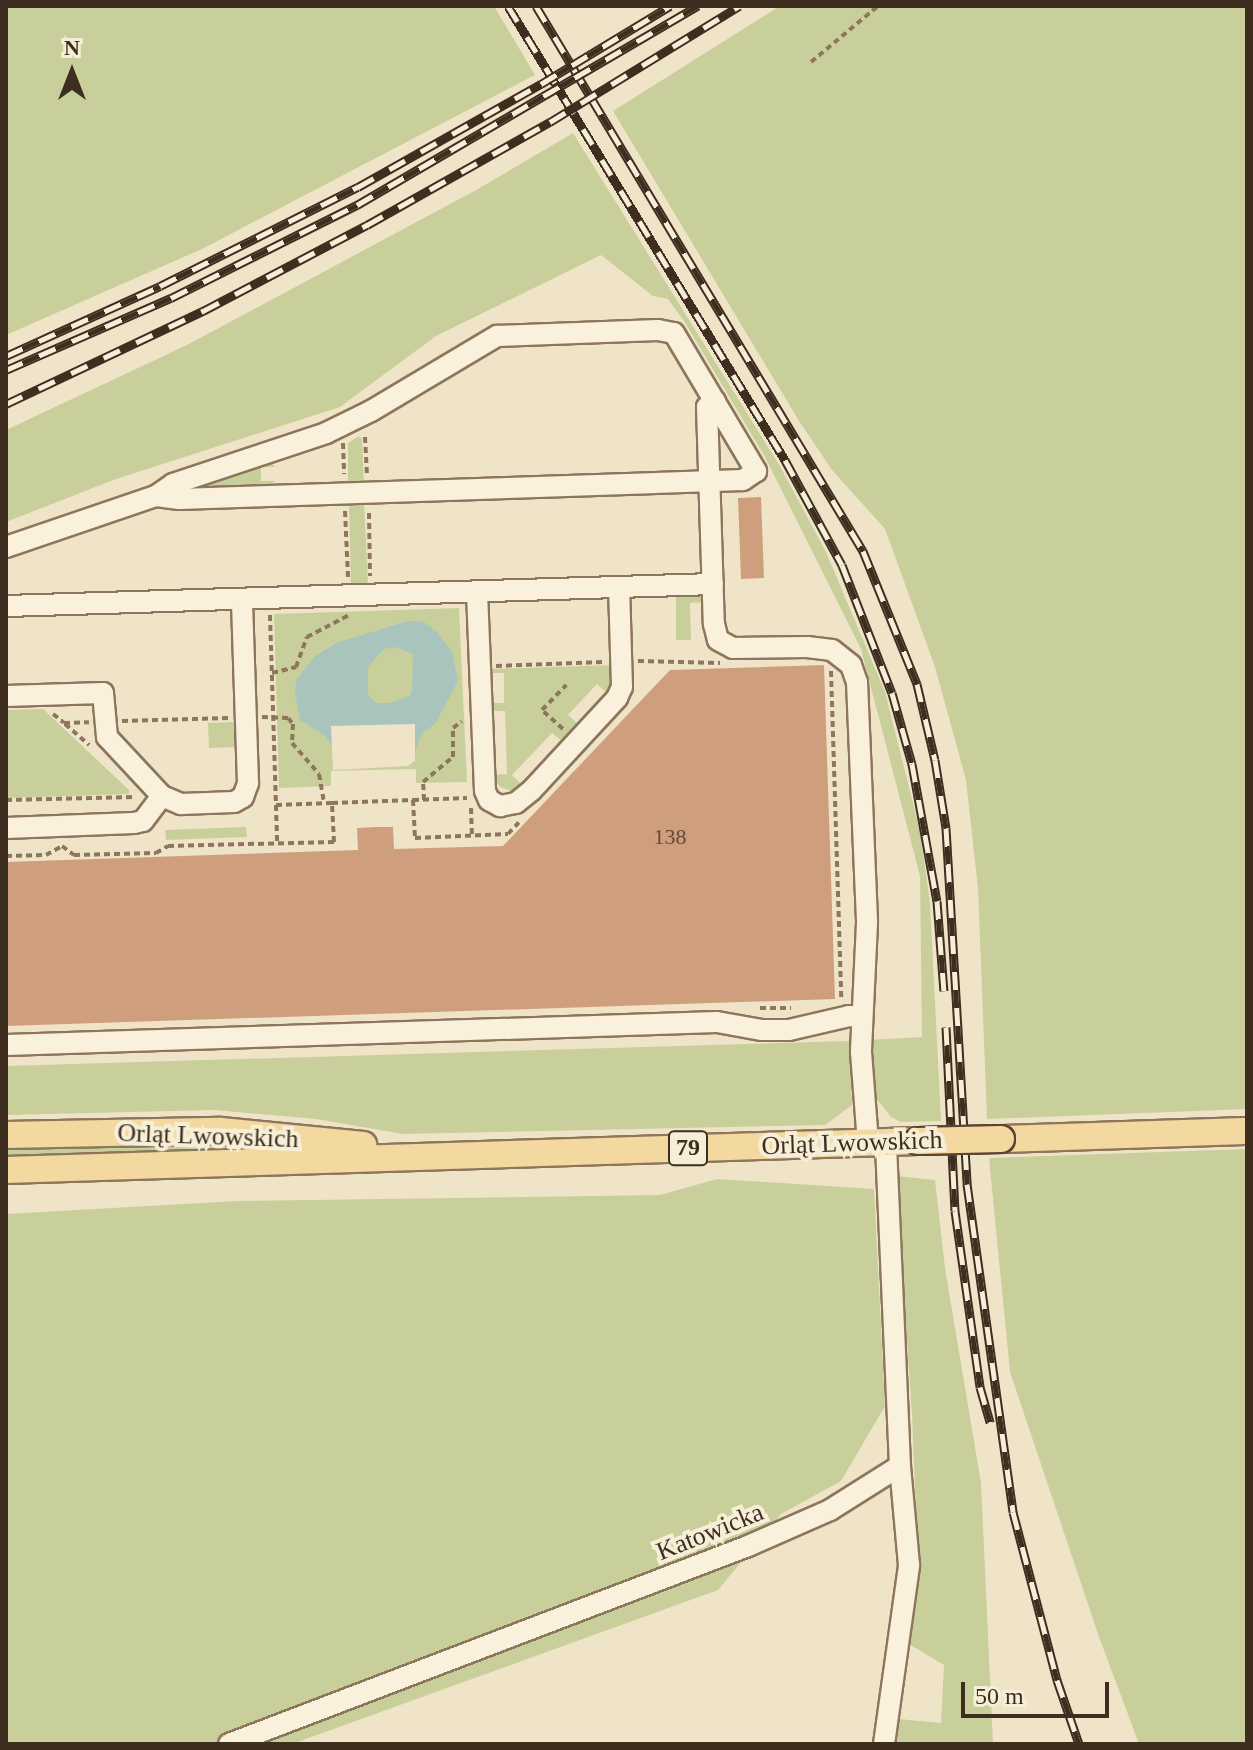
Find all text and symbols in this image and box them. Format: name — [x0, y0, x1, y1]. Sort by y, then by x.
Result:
north arrow — [32, 32, 112, 112]
text: N — [64, 35, 80, 60]
house number: 138 — [654, 824, 686, 850]
street label: Orląt Lwowskich — [117, 1117, 299, 1155]
street label: Orląt Lwowskich — [761, 1124, 943, 1162]
road number: 79 — [668, 1128, 708, 1168]
street label: Katowicka — [652, 1496, 768, 1568]
scale bar — [965, 1666, 1113, 1716]
text: 50 m — [975, 1683, 1024, 1709]

